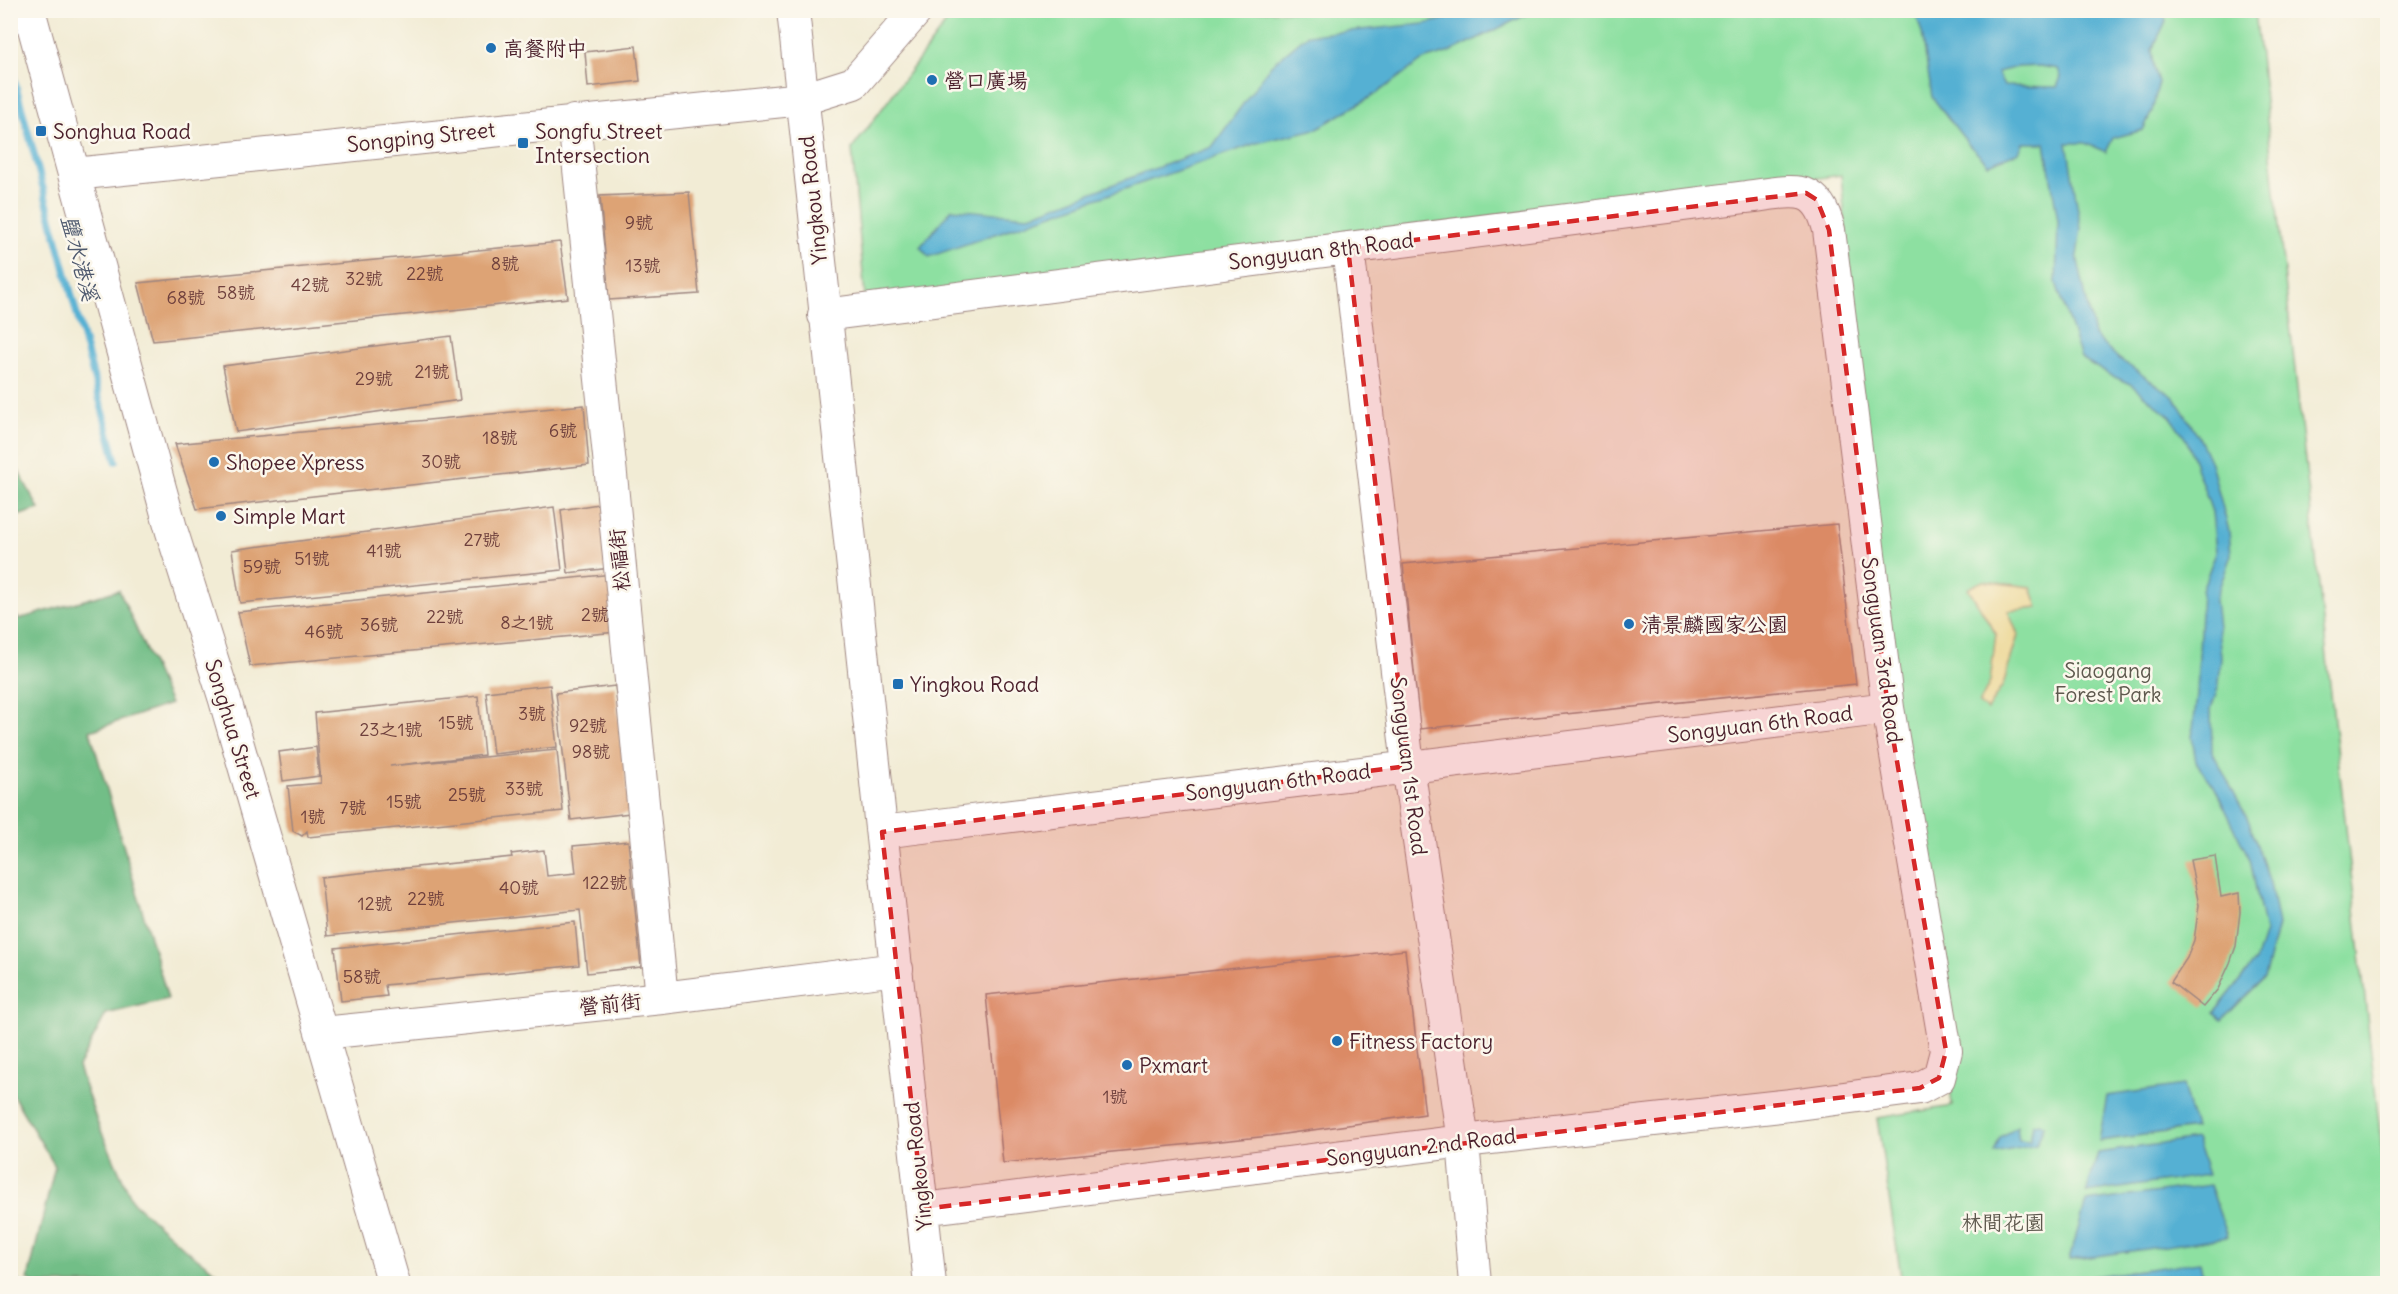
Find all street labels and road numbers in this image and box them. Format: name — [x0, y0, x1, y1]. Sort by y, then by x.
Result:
street label: Songping Street — [346, 116, 496, 158]
street label: Yingkou Road — [793, 134, 833, 266]
street label: Songyuan 8th Road — [1227, 226, 1415, 276]
street label: 松福街 — [603, 527, 635, 593]
street label: Songyuan 3rd Road — [1856, 555, 1908, 745]
street label: Songhua Street — [199, 656, 267, 802]
street label: Songyuan 1st Road — [1385, 675, 1433, 857]
street label: Songyuan 6th Road — [1666, 699, 1854, 749]
street label: Songyuan 6th Road — [1184, 757, 1372, 807]
street label: 營前街 — [577, 987, 643, 1021]
street label: Yingkou Road — [898, 1100, 938, 1232]
street label: Songyuan 2nd Road — [1325, 1122, 1517, 1172]

